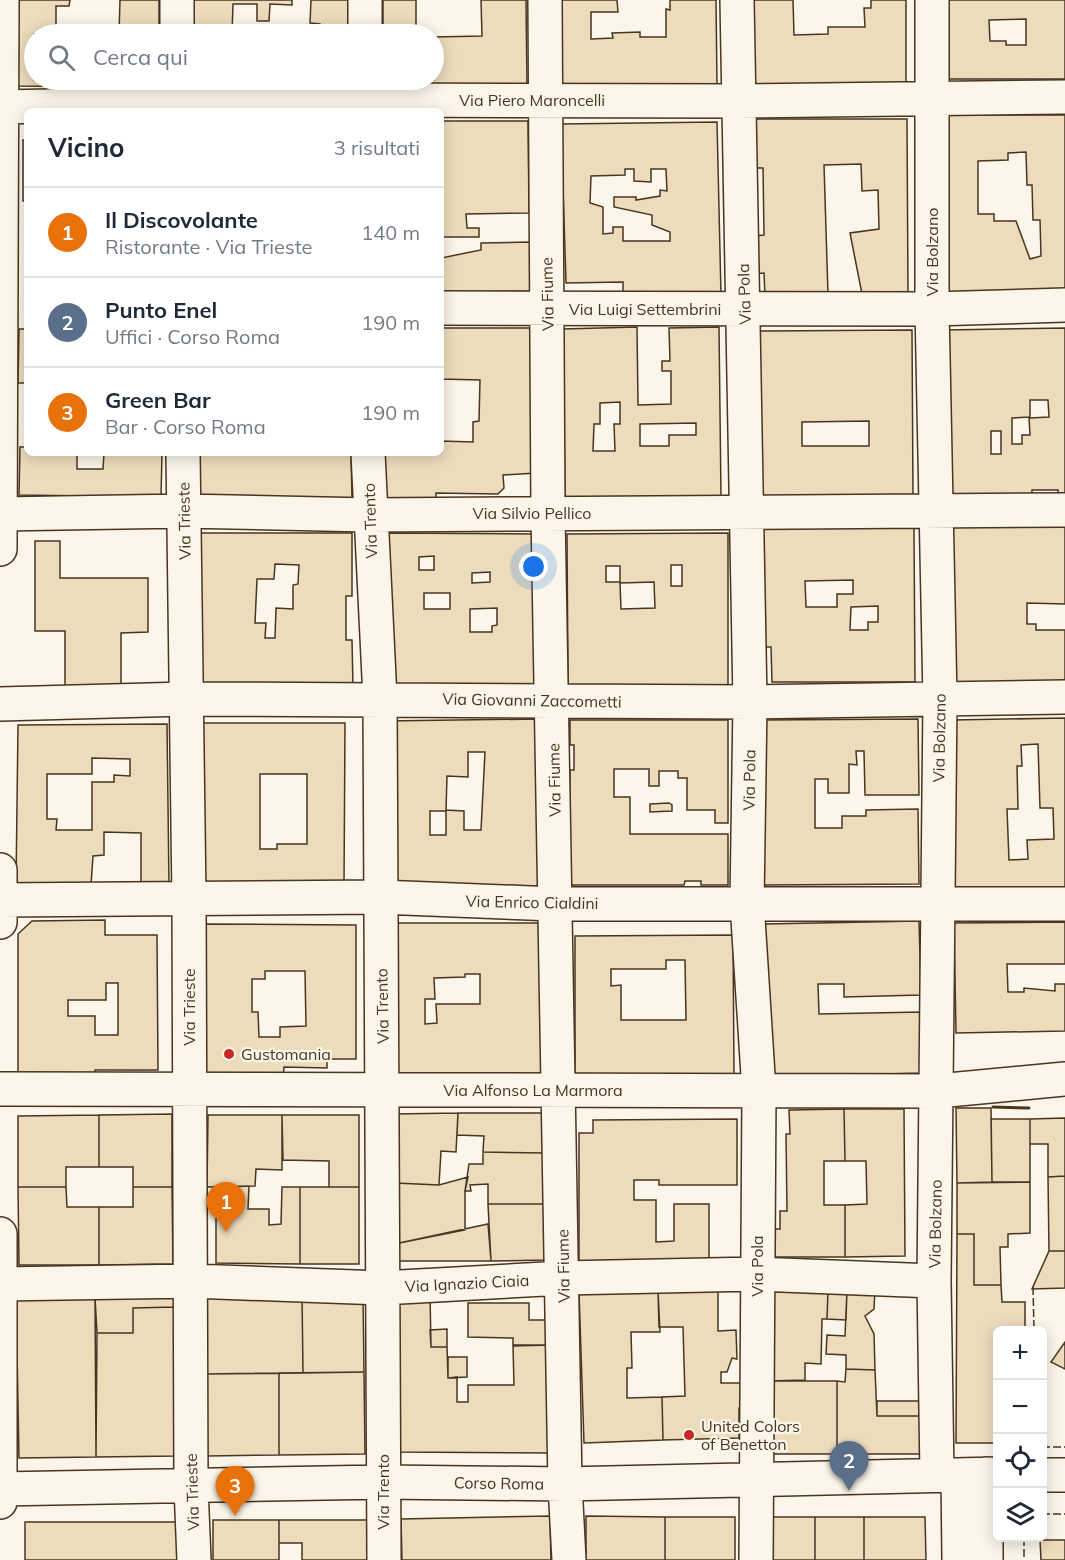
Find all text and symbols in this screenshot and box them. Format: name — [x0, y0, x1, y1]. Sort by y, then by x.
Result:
search box — [24, 24, 444, 90]
icon: search — [45, 41, 78, 74]
text: Cerca qui — [93, 43, 188, 71]
street label: Via Piero Maroncelli — [459, 90, 605, 110]
text: Vicino — [48, 131, 125, 164]
text: 3 risultati — [334, 135, 420, 160]
text: Il Discovolante — [105, 206, 258, 234]
street label: Via Bolzano — [922, 208, 942, 296]
text: 1 — [62, 220, 74, 245]
text: 140 m — [361, 220, 420, 245]
text: Ristorante · Via Trieste — [105, 234, 312, 259]
street label: Via Fiume — [536, 257, 558, 331]
street label: Via Pola — [733, 263, 755, 325]
text: Punto Enel — [105, 296, 217, 324]
street label: Via Luigi Settembrini — [569, 299, 721, 319]
text: 2 — [62, 310, 74, 335]
text: 190 m — [361, 310, 420, 335]
text: Uffici · Corso Roma — [105, 324, 280, 349]
text: Green Bar — [105, 386, 211, 414]
text: 3 — [62, 400, 74, 425]
text: 190 m — [361, 400, 420, 425]
text: Bar · Corso Roma — [105, 414, 266, 439]
street label: Via Trieste — [173, 482, 195, 560]
street label: Via Trento — [359, 483, 381, 559]
street label: Via Silvio Pellico — [472, 503, 592, 523]
your location — [519, 552, 548, 581]
street label: Via Giovanni Zaccometti — [442, 688, 622, 712]
street label: Via Bolzano — [928, 693, 950, 783]
street label: Via Fiume — [543, 743, 565, 817]
street label: Via Pola — [738, 749, 760, 811]
street label: Via Enrico Cialdini — [465, 891, 599, 913]
street label: Via Trieste — [179, 968, 199, 1046]
street label: Via Trento — [371, 968, 393, 1044]
place label: Gustomania — [241, 1044, 331, 1064]
marker: Gustomania — [222, 1047, 236, 1061]
street label: Via Alfonso La Marmora — [443, 1080, 623, 1100]
street label: Via Bolzano — [924, 1179, 946, 1269]
pin: 1 — [206, 1182, 246, 1232]
street label: Via Fiume — [552, 1229, 574, 1303]
street label: Via Pola — [747, 1235, 767, 1297]
street label: Via Ignazio Ciaia — [404, 1270, 530, 1296]
map controls — [993, 1326, 1047, 1542]
button: + — [993, 1326, 1047, 1380]
button: − — [993, 1380, 1047, 1434]
place label: United Colors of Benetton — [701, 1416, 800, 1454]
marker: United Colors of Benetton — [682, 1428, 696, 1442]
button: locate — [993, 1434, 1047, 1488]
pin: 2 — [830, 1442, 868, 1491]
street label: Via Trieste — [181, 1453, 203, 1531]
street label: Via Trento — [373, 1454, 393, 1530]
pin: 3 — [216, 1466, 254, 1516]
street label: Corso Roma — [454, 1472, 544, 1494]
button: layers — [993, 1488, 1047, 1542]

